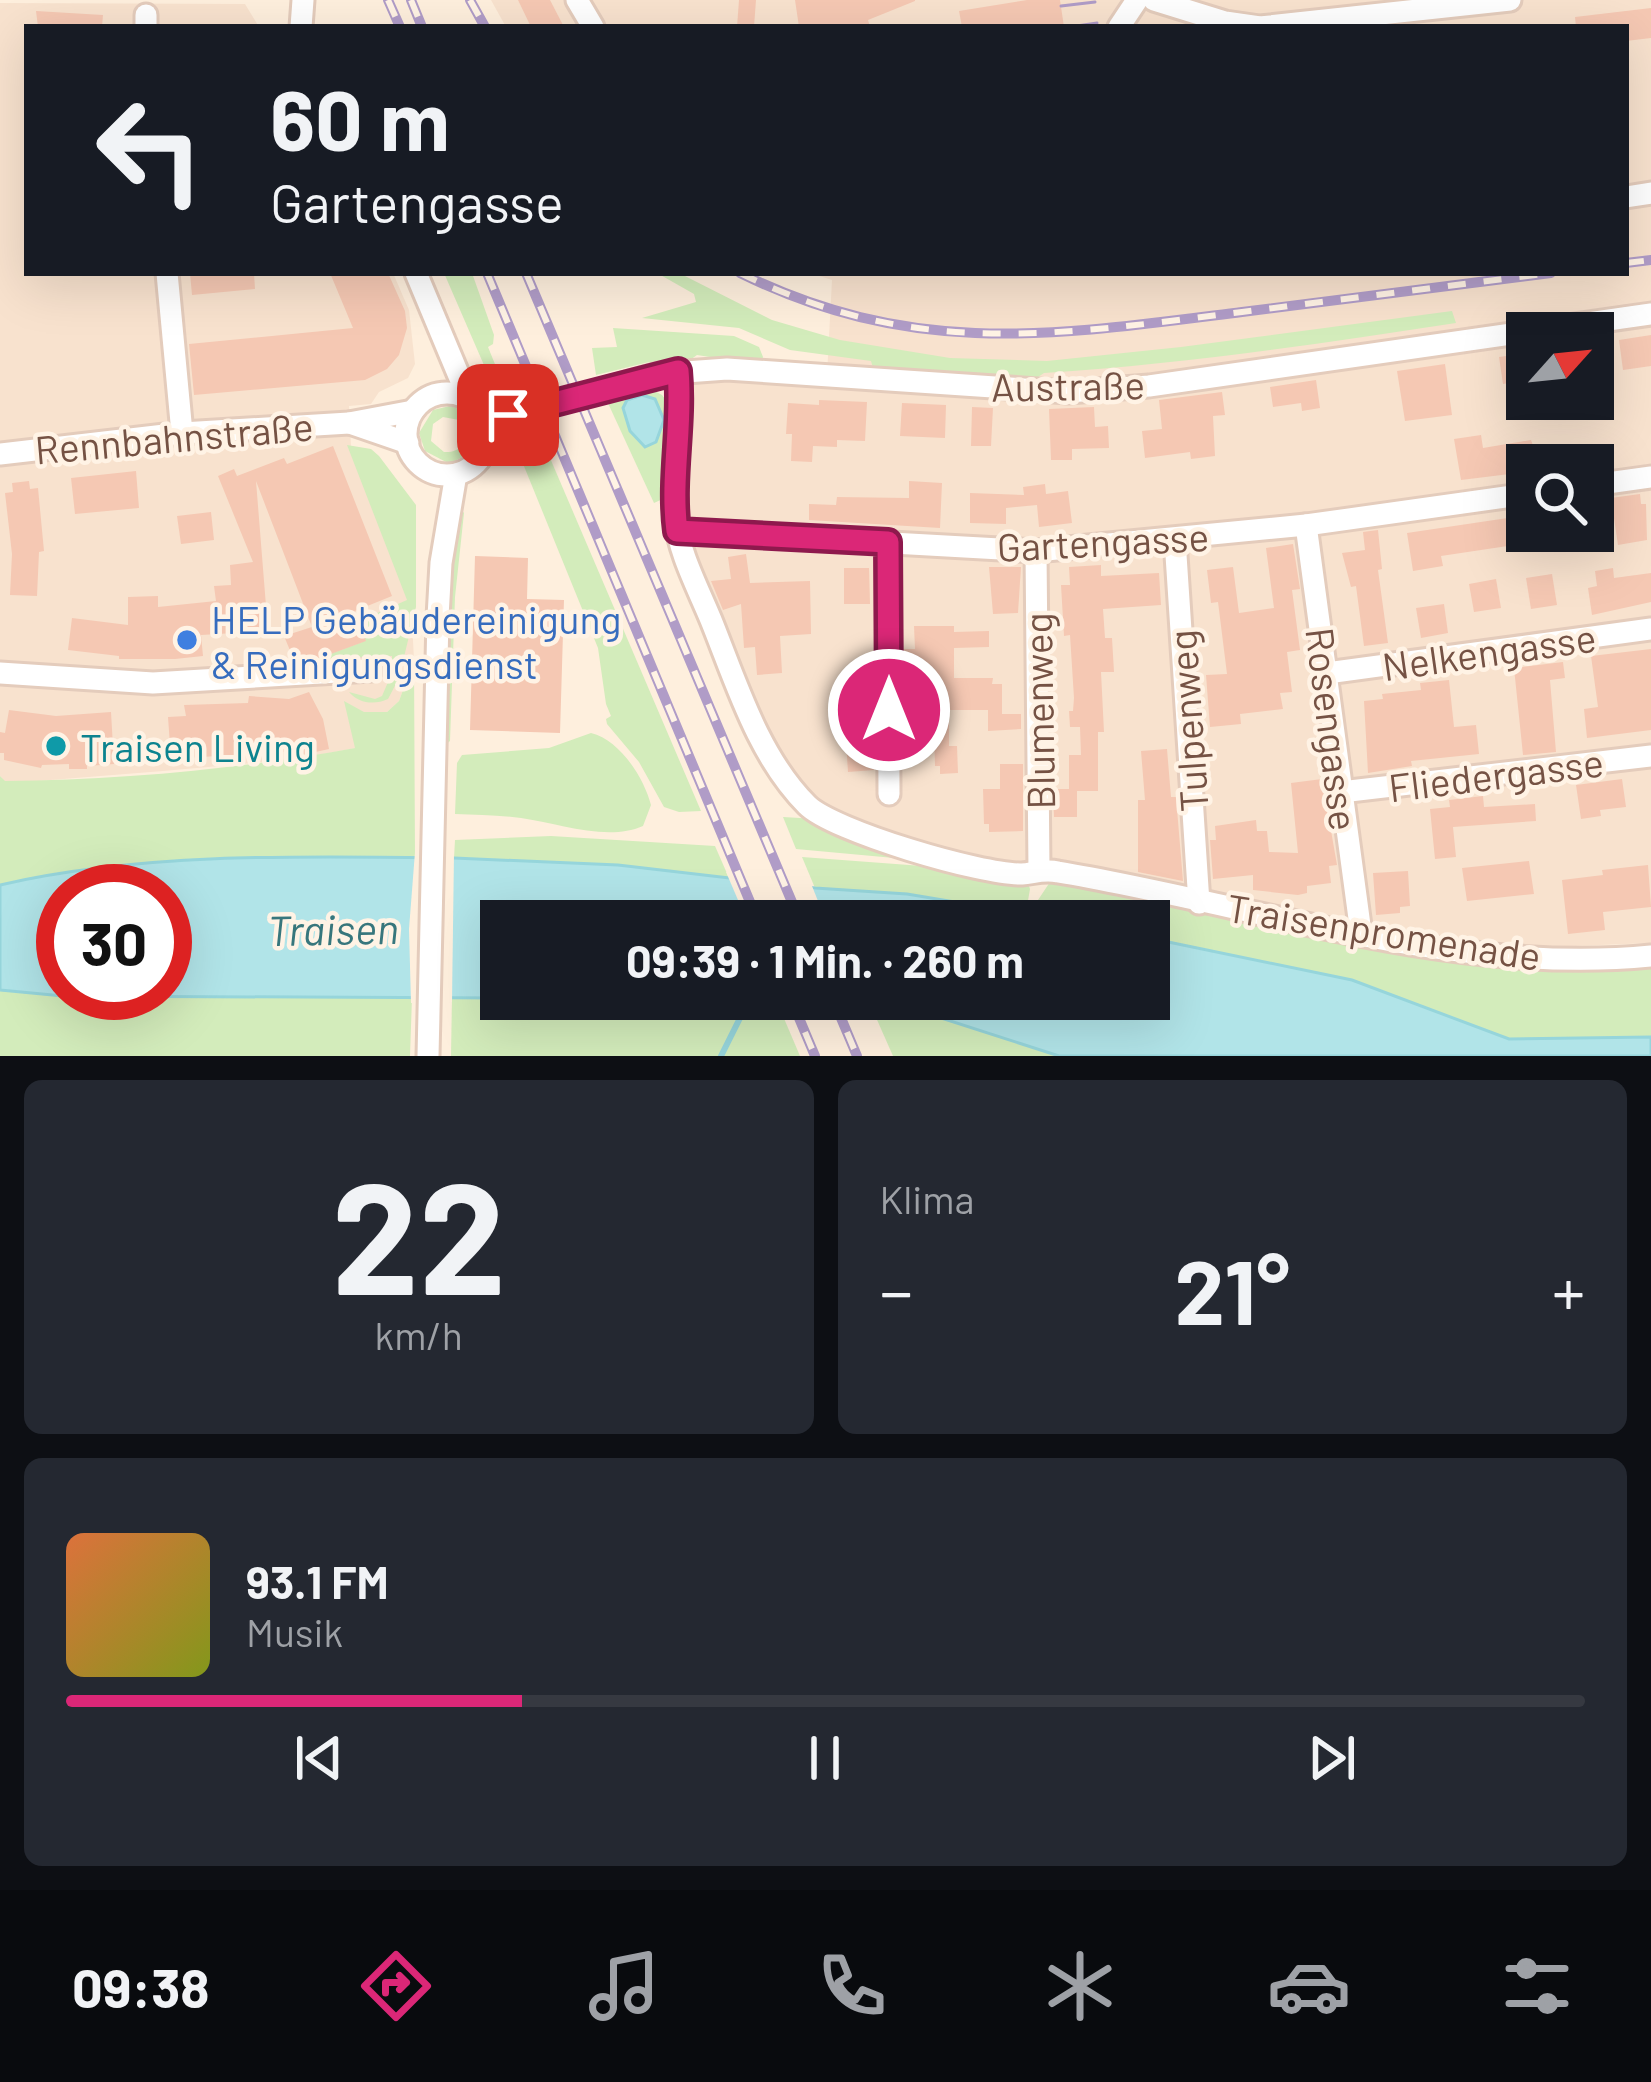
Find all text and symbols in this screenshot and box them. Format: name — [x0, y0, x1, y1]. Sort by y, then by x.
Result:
text: 60 m — [270, 67, 450, 168]
icon: left — [72, 72, 228, 228]
text: Gartengasse — [270, 169, 564, 234]
north arrow — [1506, 312, 1614, 420]
map controls — [1506, 312, 1614, 552]
street label: Austraße — [991, 360, 1145, 410]
pin — [457, 364, 559, 466]
icon: arrive — [475, 382, 541, 448]
street label: Rennbahnstraße — [33, 401, 315, 473]
button: search — [1506, 444, 1614, 552]
street label: Gartengasse — [996, 512, 1210, 570]
place label: HELP Gebäudereinigung & Reinigungsdienst — [211, 595, 621, 687]
street label: Blumenweg — [1013, 612, 1063, 810]
street label: Nelkengasse — [1379, 613, 1599, 689]
street label: Rosengasse — [1297, 625, 1369, 833]
marker: HELP Gebäudereinigung & Reinigungsdienst — [174, 627, 200, 653]
street label: Tulpenweg — [1157, 628, 1217, 814]
position arrow — [826, 647, 952, 773]
place label: Traisen Living — [80, 723, 315, 770]
marker: Traisen Living — [43, 733, 69, 759]
street label: Fliedergasse — [1386, 738, 1606, 810]
speed limit sign: 30 — [36, 864, 192, 1020]
street label: Traisenpromenade — [1224, 883, 1544, 979]
water label: Traisen — [267, 902, 399, 954]
text: 09:39 · 1 Min. · 260 m — [626, 933, 1024, 987]
text: 22 — [331, 1139, 506, 1326]
text: Klima — [880, 1175, 974, 1222]
text: 21° — [1174, 1235, 1290, 1343]
text: − — [880, 1250, 913, 1329]
text: + — [1552, 1250, 1585, 1329]
text: km/h — [375, 1311, 463, 1358]
text: 93.1 FM — [246, 1554, 389, 1608]
text: Musik — [246, 1608, 343, 1655]
icon: previous — [286, 1725, 352, 1791]
icon: pause — [792, 1725, 858, 1791]
icon: next — [1299, 1725, 1365, 1791]
icon: directions — [354, 1944, 438, 2028]
icon: music — [582, 1944, 666, 2028]
icon: phone — [810, 1944, 894, 2028]
icon: climate — [1038, 1944, 1122, 2028]
icon: car — [1267, 1944, 1351, 2028]
icon: filters — [1495, 1944, 1579, 2028]
text: 09:38 — [72, 1954, 210, 2019]

